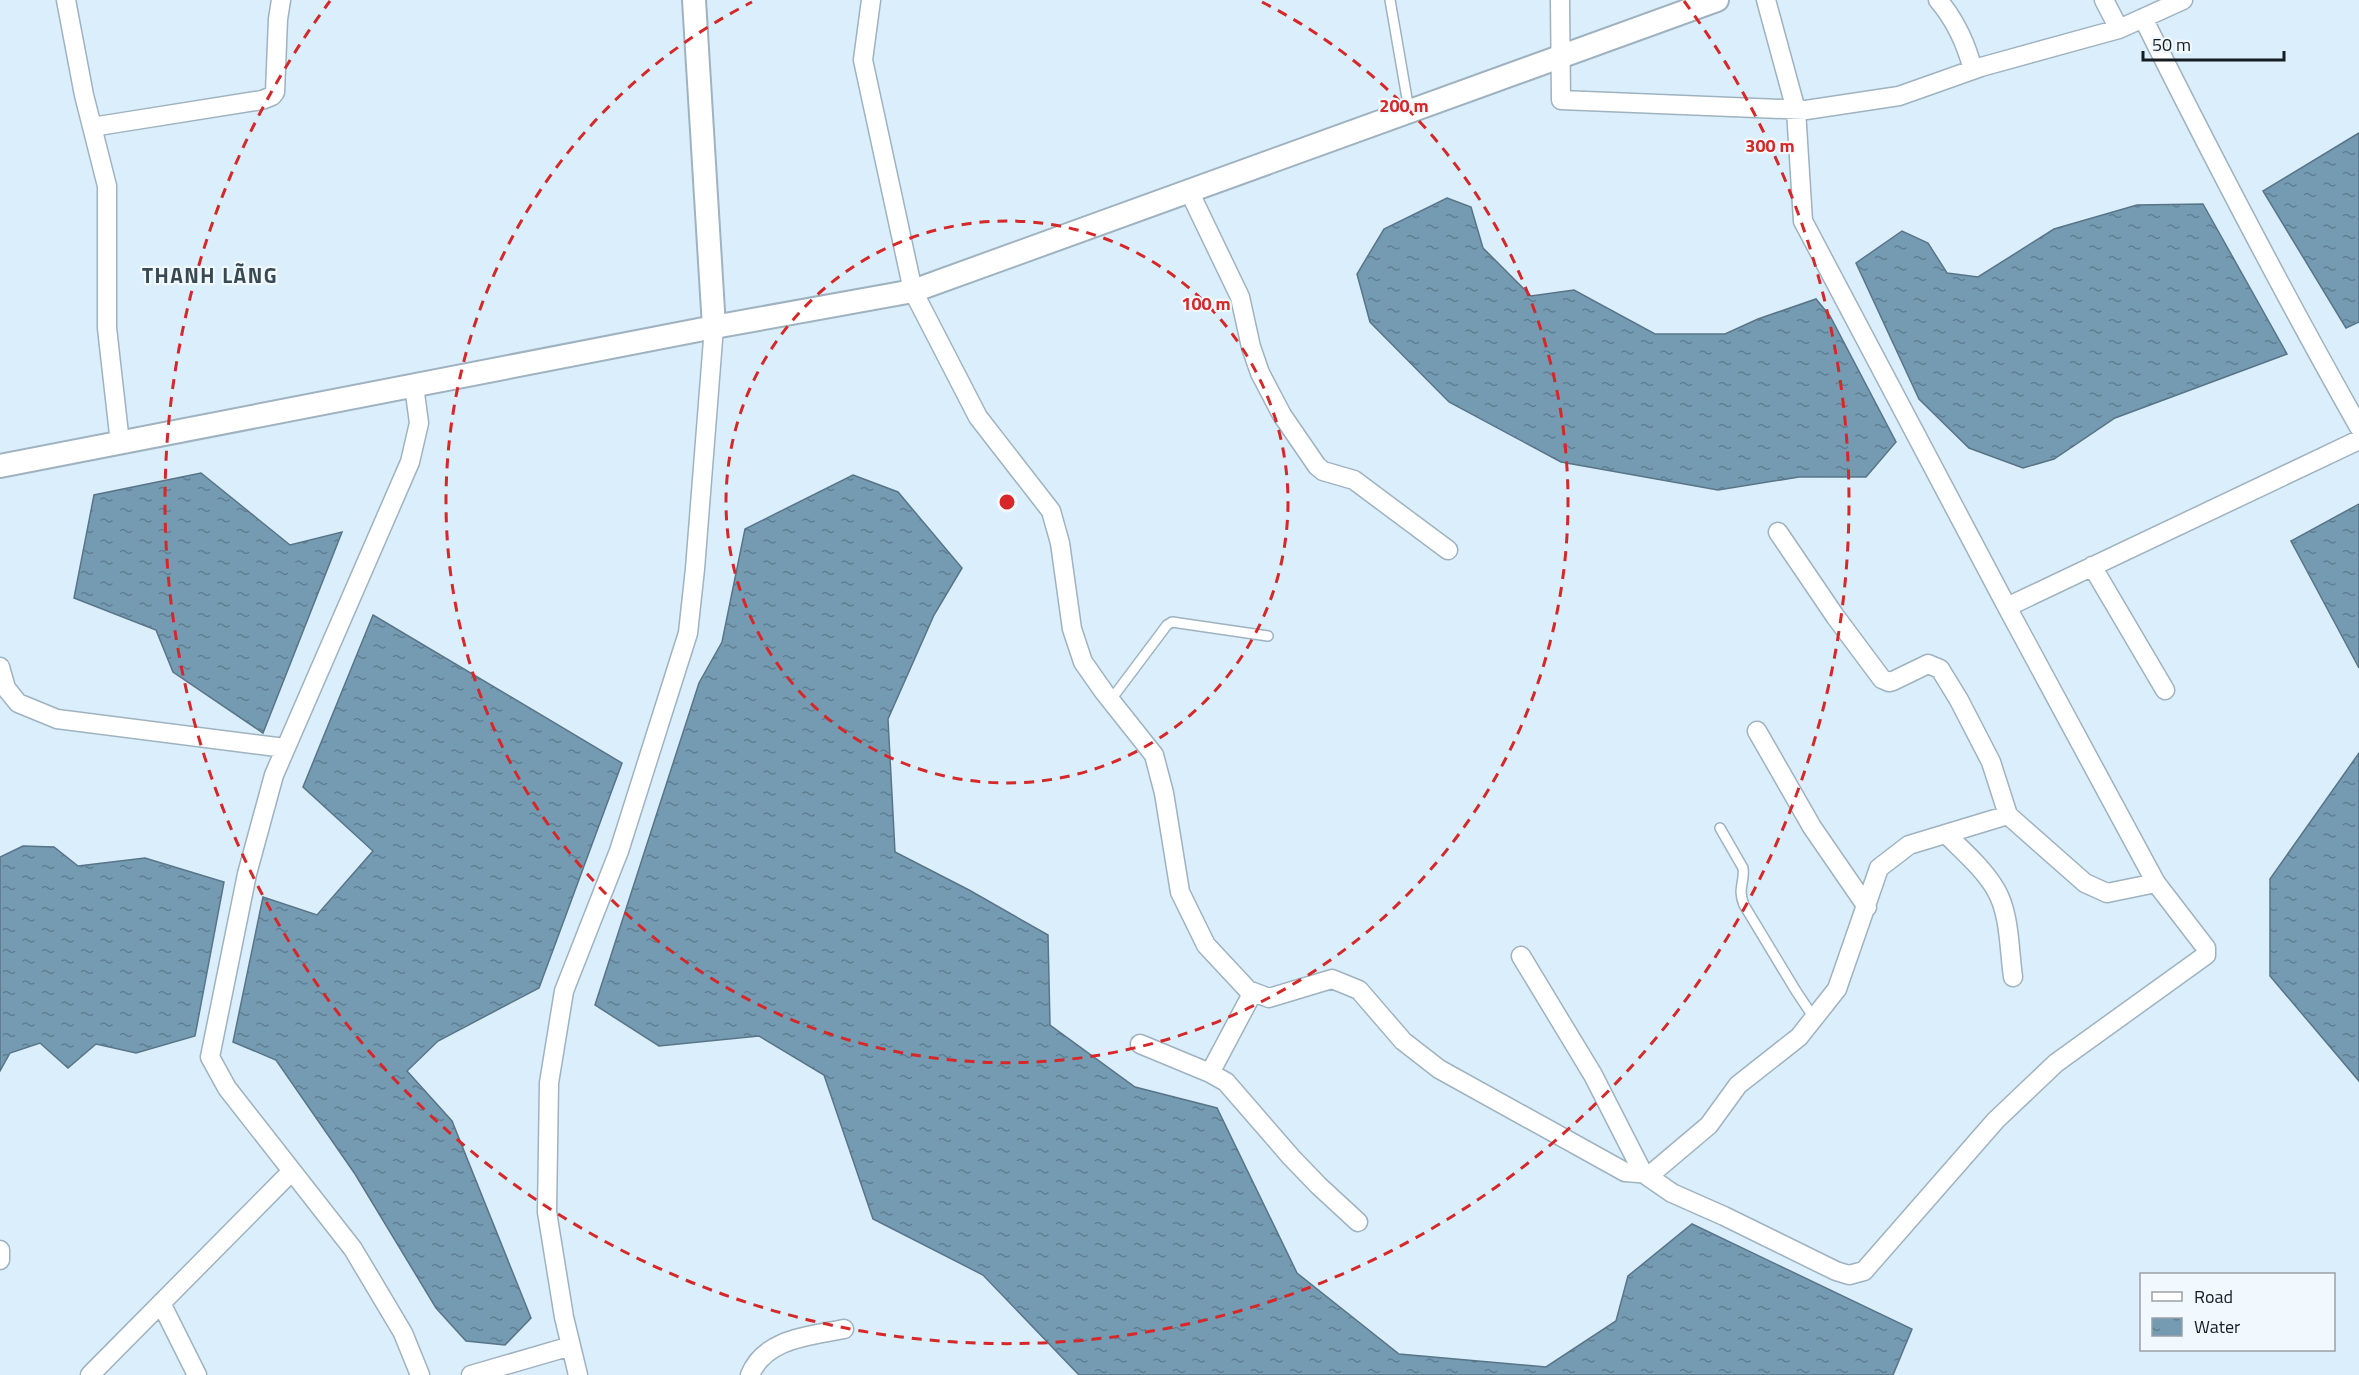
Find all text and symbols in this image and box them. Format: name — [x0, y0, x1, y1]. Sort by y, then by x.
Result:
scale bar — [2143, 24, 2284, 62]
text: 50 m — [2152, 31, 2191, 58]
text: 200 m — [1379, 92, 1429, 119]
text: 300 m — [1745, 132, 1795, 159]
district label: THANH LÃNG — [142, 259, 278, 291]
text: 100 m — [1181, 290, 1231, 317]
centre of rings — [997, 492, 1017, 512]
legend — [2140, 1273, 2335, 1351]
text: Road — [2194, 1283, 2233, 1310]
text: Water — [2194, 1313, 2240, 1340]

